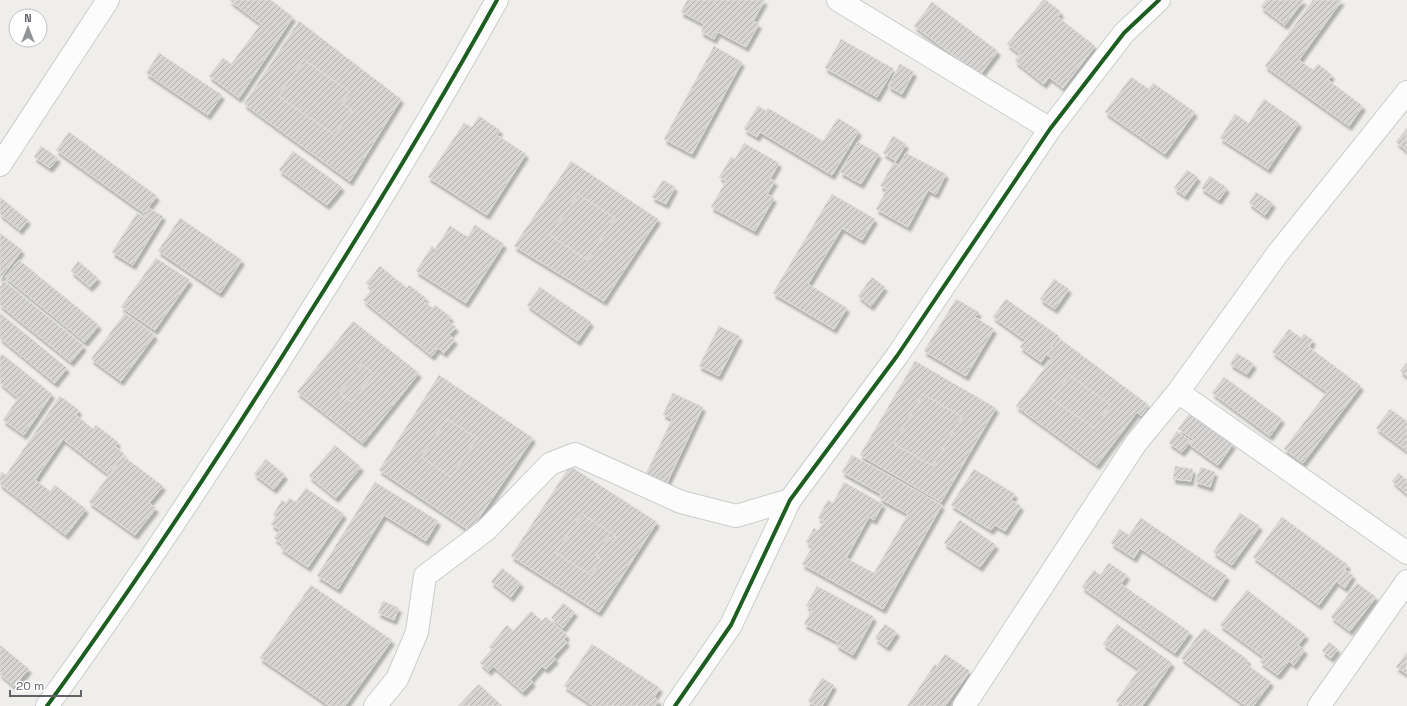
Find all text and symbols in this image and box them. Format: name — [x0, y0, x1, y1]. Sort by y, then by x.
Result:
north arrow — [8, 8, 48, 48]
text: N — [24, 11, 32, 25]
scale bar — [10, 672, 81, 698]
text: 20 m — [16, 678, 44, 694]

